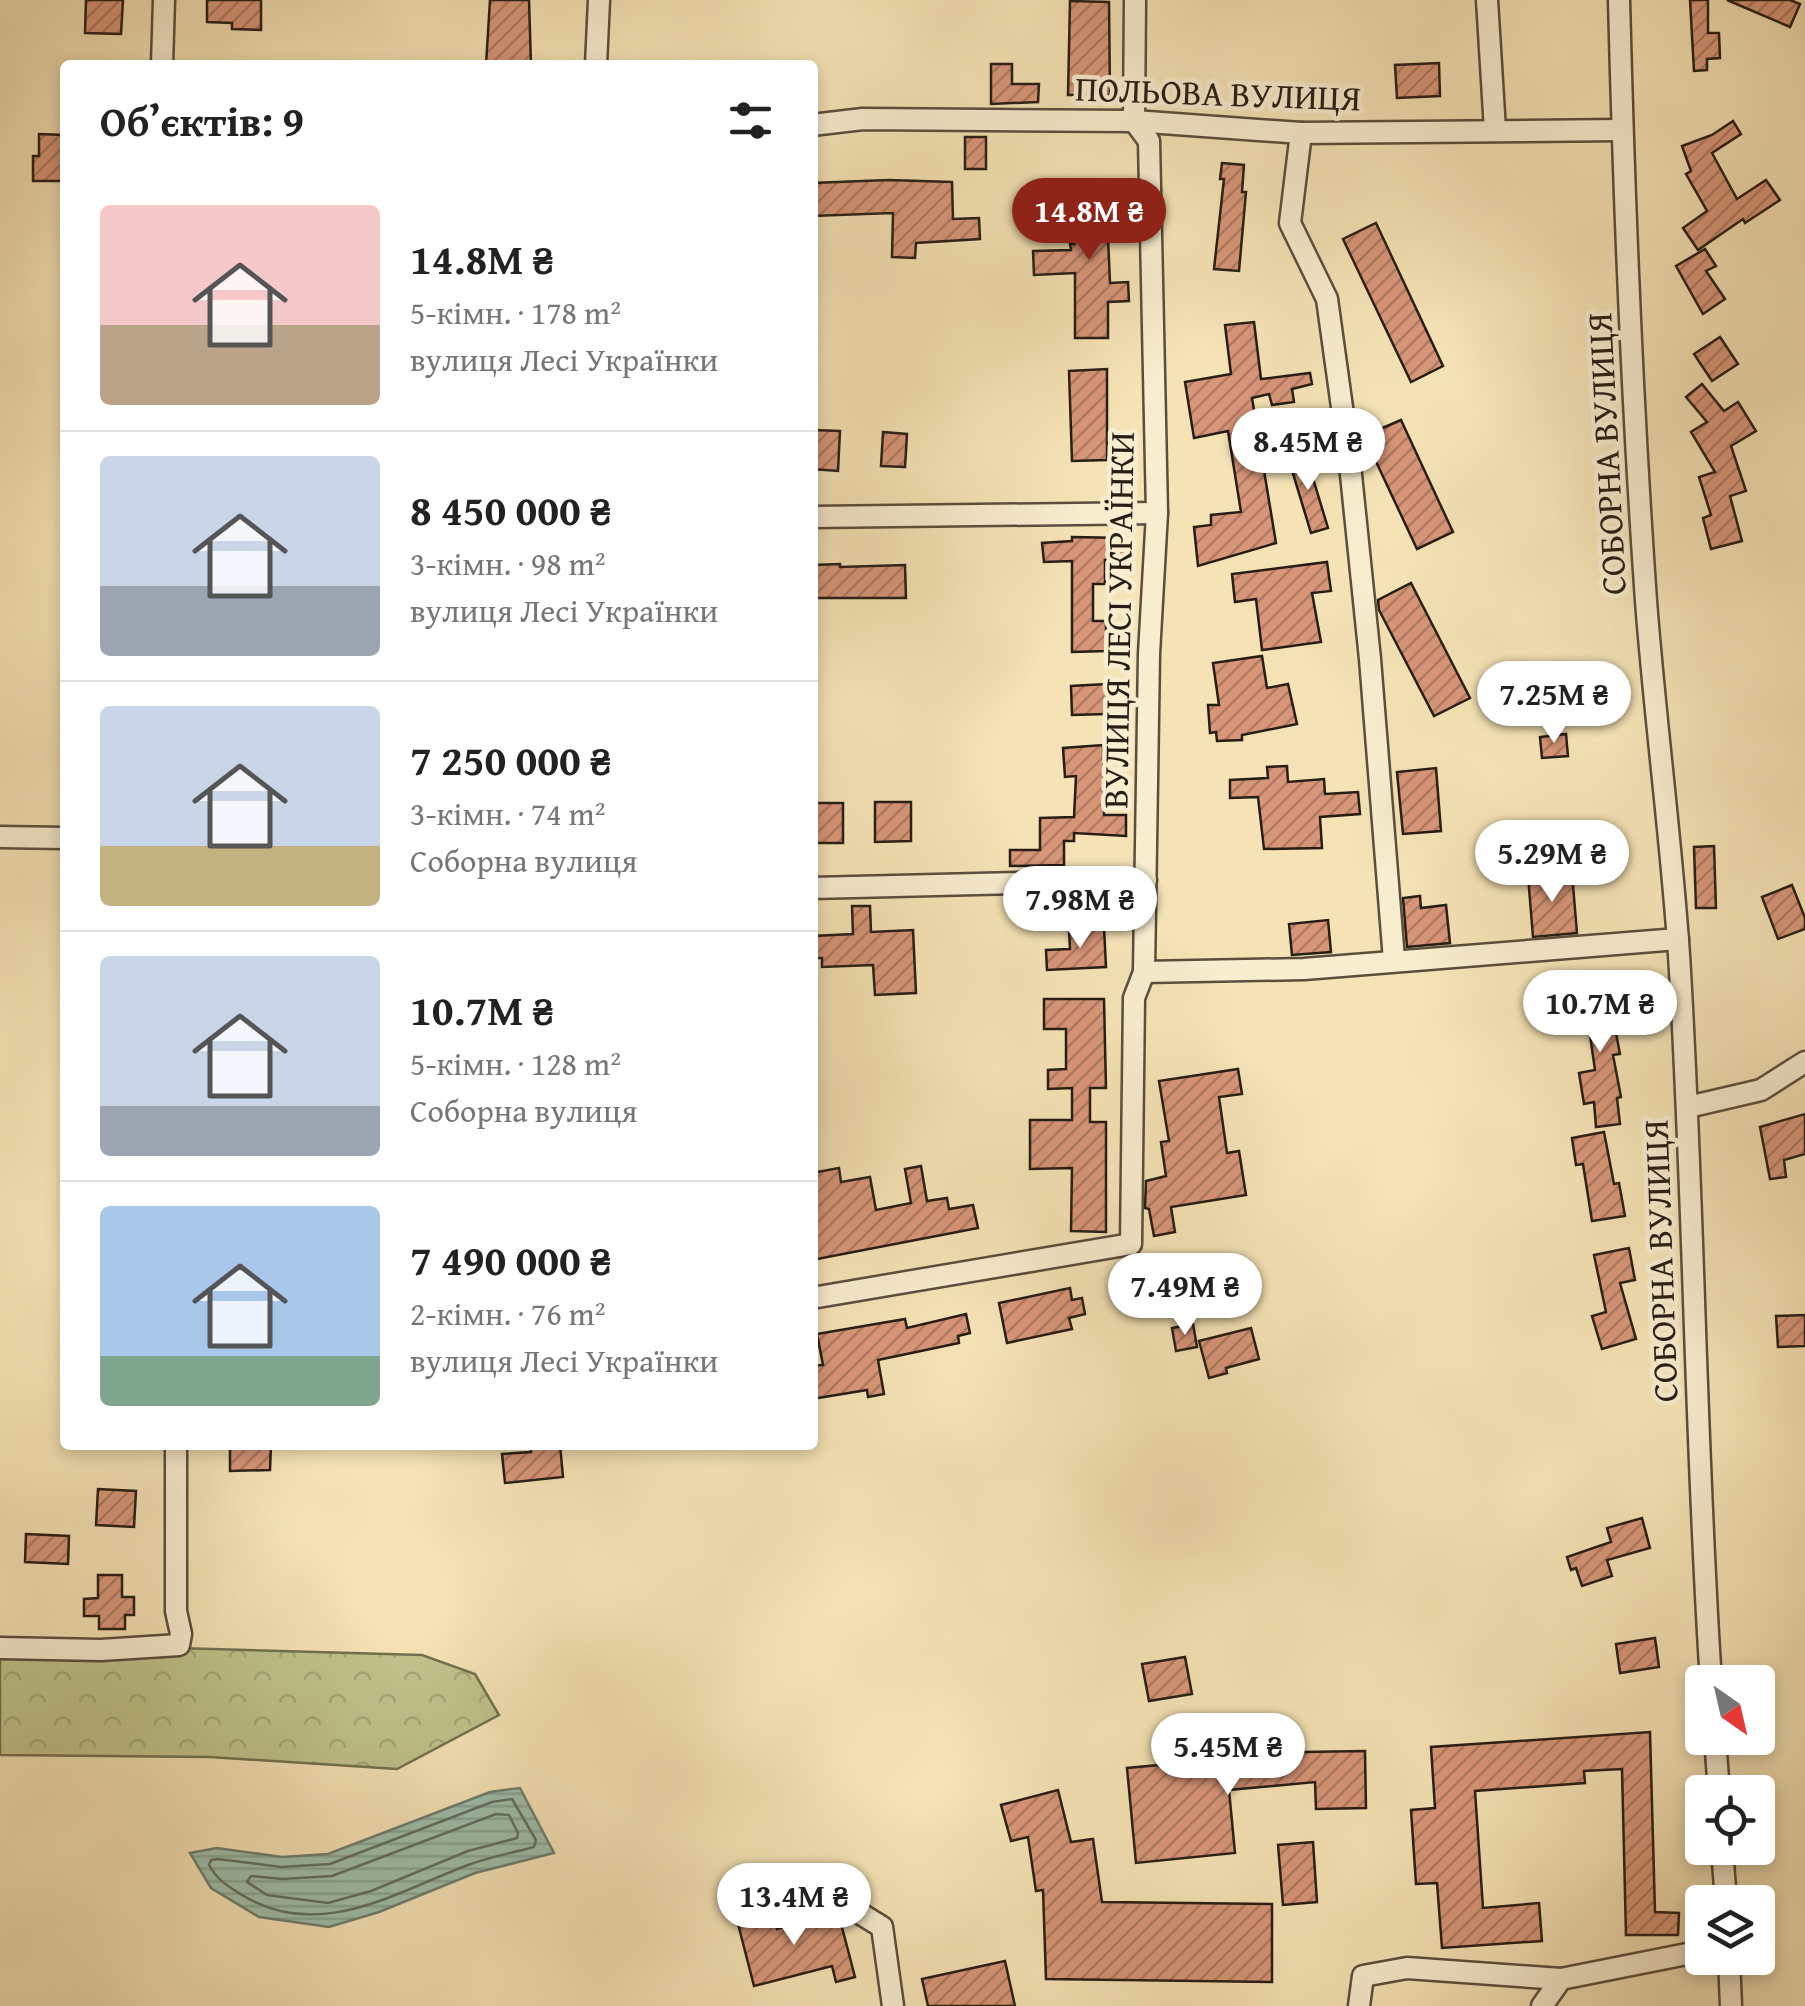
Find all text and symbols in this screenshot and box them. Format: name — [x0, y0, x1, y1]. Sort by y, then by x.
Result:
street label: ПОЛЬОВА ВУЛИЦЯ — [1074, 63, 1362, 123]
text: Об’єктів: 9 — [100, 90, 304, 151]
icon: filters — [723, 93, 778, 148]
pin: 14.8M ₴ — [997, 178, 1181, 263]
text: 14.8M ₴ — [1034, 187, 1144, 234]
text: 14.8M ₴ — [410, 228, 554, 289]
icon: home — [180, 245, 300, 365]
text: 5-кімн. · 178 m² — [410, 289, 621, 336]
street label: СОБОРНА ВУЛИЦЯ — [1573, 312, 1639, 596]
text: вулиця Лесі Українки — [410, 336, 718, 383]
pin: 8.45M ₴ — [1216, 408, 1400, 493]
text: 8.45M ₴ — [1253, 417, 1363, 464]
street label: ВУЛИЦЯ ЛЕСІ УКРАЇНКИ — [1089, 431, 1147, 809]
text: 8 450 000 ₴ — [410, 479, 612, 540]
icon: home — [180, 496, 300, 616]
text: 3-кімн. · 98 m² — [410, 540, 606, 587]
text: вулиця Лесі Українки — [410, 587, 718, 634]
pin: 7.25M ₴ — [1462, 661, 1646, 746]
text: 7.25M ₴ — [1499, 670, 1609, 717]
text: 7 250 000 ₴ — [410, 729, 612, 790]
icon: home — [180, 746, 300, 866]
text: 3-кімн. · 74 m² — [410, 790, 606, 837]
pin: 5.29M ₴ — [1460, 820, 1644, 905]
text: 5.29M ₴ — [1497, 829, 1607, 876]
text: Соборна вулиця — [410, 837, 638, 884]
pin: 7.98M ₴ — [988, 866, 1172, 951]
text: 7.98M ₴ — [1025, 875, 1135, 922]
pin: 10.7M ₴ — [1508, 970, 1692, 1055]
text: 10.7M ₴ — [410, 979, 554, 1040]
text: 10.7M ₴ — [1545, 979, 1655, 1026]
icon: home — [180, 996, 300, 1116]
text: 5-кімн. · 128 m² — [410, 1040, 621, 1087]
text: Соборна вулиця — [410, 1087, 638, 1134]
street label: СОБОРНА ВУЛИЦЯ — [1630, 1119, 1690, 1403]
text: 7 490 000 ₴ — [410, 1229, 612, 1290]
icon: home — [180, 1246, 300, 1366]
pin: 7.49M ₴ — [1093, 1253, 1277, 1338]
text: 7.49M ₴ — [1130, 1262, 1240, 1309]
text: 2-кімн. · 76 m² — [410, 1290, 606, 1337]
text: вулиця Лесі Українки — [410, 1337, 718, 1384]
north arrow — [1685, 1665, 1775, 1755]
map controls — [1685, 1665, 1775, 1975]
pin: 5.45M ₴ — [1136, 1713, 1320, 1798]
text: 5.45M ₴ — [1173, 1722, 1283, 1769]
button: locate — [1685, 1775, 1775, 1865]
pin: 13.4M ₴ — [702, 1863, 886, 1948]
text: 13.4M ₴ — [739, 1872, 849, 1919]
button: layers — [1685, 1885, 1775, 1975]

